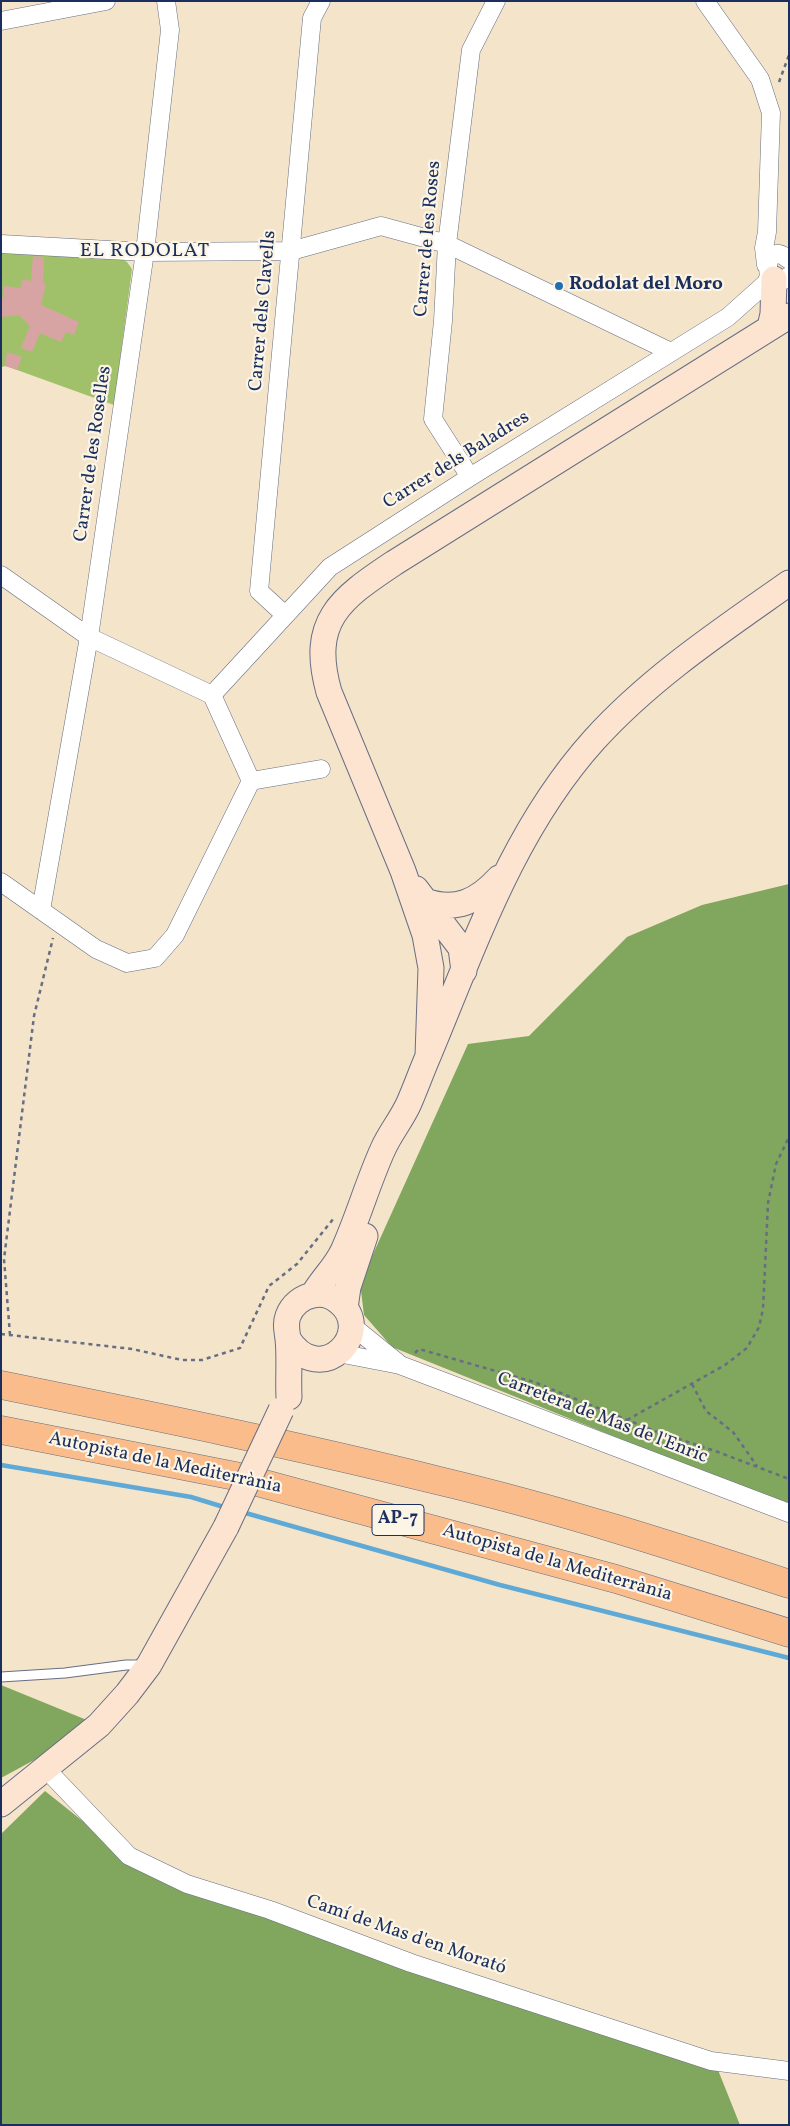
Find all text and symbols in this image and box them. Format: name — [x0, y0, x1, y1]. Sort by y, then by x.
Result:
street label: Carrer de les Roses — [411, 160, 447, 318]
street label: Carrer dels Clavells — [246, 230, 282, 392]
district label: EL RODOLAT — [79, 240, 211, 264]
place label: Rodolat del Moro — [569, 275, 723, 297]
marker: Rodolat del Moro — [553, 280, 565, 292]
street label: Carrer de les Roselles — [70, 365, 118, 543]
street label: Carrer dels Baladres — [380, 407, 534, 515]
street label: Carretera de Mas de l'Enric — [493, 1368, 711, 1470]
street label: Autopista de la Mediterrània — [46, 1428, 284, 1500]
road number: AP-7 — [372, 1504, 424, 1536]
street label: Autopista de la Mediterrània — [440, 1520, 674, 1608]
street label: Camí de Mas d'en Morató — [303, 1891, 509, 1981]

